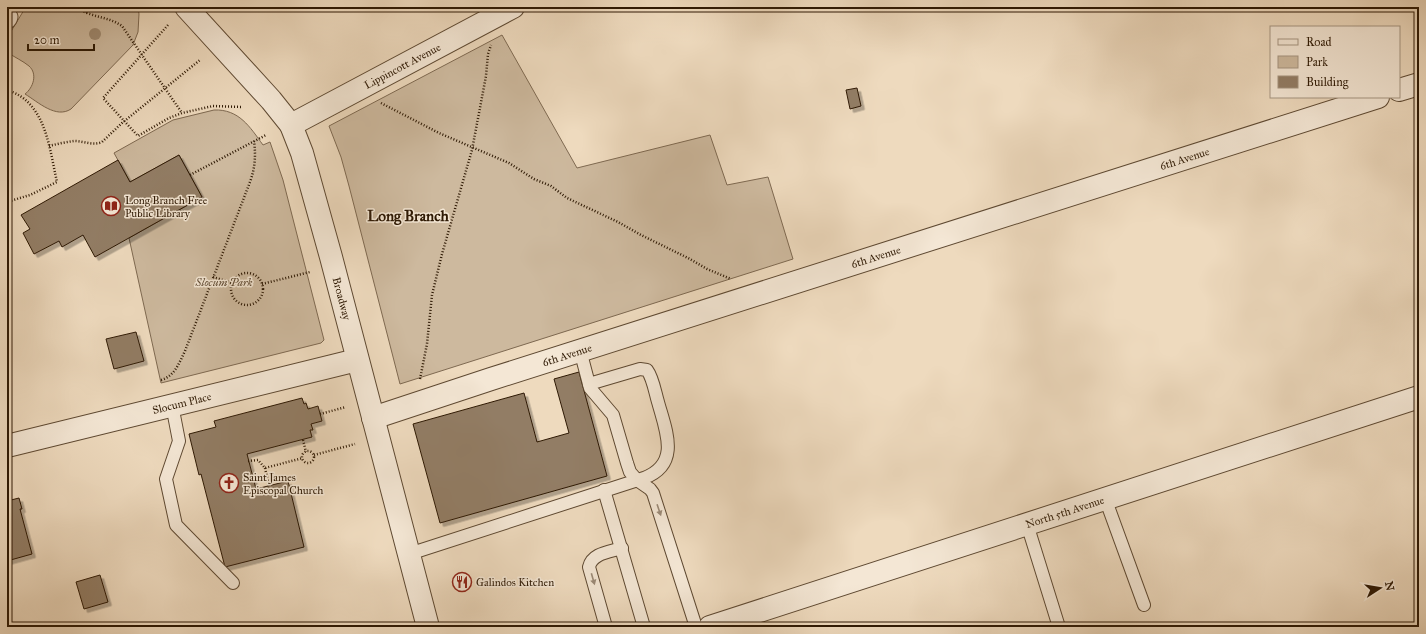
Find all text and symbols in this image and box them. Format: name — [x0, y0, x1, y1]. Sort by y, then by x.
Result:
scale bar — [28, 26, 94, 52]
legend — [1270, 26, 1400, 98]
text: 20 m — [34, 33, 60, 47]
text: Road — [1306, 35, 1332, 49]
street label: Lippincott Avenue — [362, 40, 443, 92]
text: Park — [1306, 55, 1328, 69]
text: Building — [1306, 75, 1349, 90]
street label: 6th Avenue — [1158, 145, 1211, 173]
place label: Long Branch Free Public Library — [125, 194, 208, 220]
library icon: Long Branch Free Public Library — [100, 195, 122, 217]
district label: Long Branch — [367, 207, 450, 226]
street label: 6th Avenue — [850, 243, 903, 271]
park label: Slocum Park — [195, 276, 253, 289]
street label: Broadway — [330, 276, 353, 322]
street label: 6th Avenue — [541, 341, 594, 369]
street label: Slocum Place — [151, 390, 213, 417]
place label: Saint James Episcopal Church — [243, 471, 323, 497]
church icon: Saint James Episcopal Church — [218, 472, 240, 494]
street label: North 5th Avenue — [1024, 493, 1106, 531]
one-way arrow — [656, 504, 662, 516]
north arrow — [1360, 568, 1400, 608]
restaurant icon: Galindos Kitchen — [451, 571, 473, 593]
one-way arrow — [590, 573, 596, 585]
place label: Galindos Kitchen — [476, 576, 554, 589]
text: N — [1382, 580, 1397, 593]

